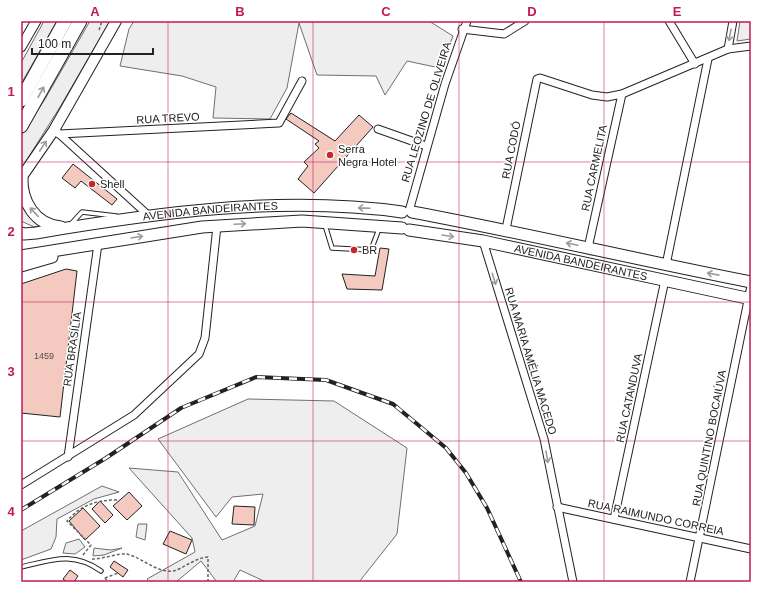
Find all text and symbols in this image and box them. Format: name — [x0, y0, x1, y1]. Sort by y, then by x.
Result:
text: A — [90, 4, 100, 19]
text: B — [235, 4, 245, 19]
text: C — [381, 4, 391, 19]
text: D — [527, 4, 537, 19]
text: E — [673, 4, 682, 19]
one-way arrow — [726, 28, 734, 41]
scale bar — [32, 30, 153, 56]
text: 100 m — [38, 37, 71, 51]
street label: RUA LEOZINO DE OLIVEIRA — [399, 40, 453, 184]
text: 1 — [7, 84, 15, 99]
one-way arrow — [38, 86, 45, 98]
street label: RUA TREVO — [136, 110, 200, 126]
street label: RUA CODÓ — [500, 120, 523, 180]
street label: RUA CARMELITA — [579, 123, 609, 212]
one-way arrow — [39, 140, 47, 151]
place label: Serra Negra Hotel — [338, 143, 397, 168]
marker: Serra Negra Hotel — [325, 150, 335, 160]
place label: Shell — [100, 178, 124, 190]
marker: Shell — [87, 179, 97, 189]
street label: AVENIDA BANDEIRANTES — [142, 199, 278, 223]
one-way arrow — [358, 204, 371, 212]
one-way arrow — [29, 207, 38, 218]
one-way arrow — [234, 221, 247, 228]
text: 2 — [7, 224, 15, 239]
one-way arrow — [441, 232, 454, 240]
one-way arrow — [130, 233, 143, 241]
one-way arrow — [566, 240, 579, 248]
street label: AVENIDA BANDEIRANTES — [513, 242, 648, 282]
place label: BR — [362, 244, 377, 256]
marker: BR — [349, 245, 359, 255]
one-way arrow — [707, 270, 720, 278]
one-way arrow — [491, 272, 498, 285]
street label: RUA MARIA AMÉLIA MACEDO — [503, 286, 559, 437]
street label: RUA BRASÍLIA — [61, 310, 83, 387]
house number: 1459 — [34, 351, 54, 361]
street label: RUA CATANDUVA — [614, 352, 644, 444]
text: 3 — [7, 364, 15, 379]
street label: RUA QUINTINO BOCAIÚVA — [690, 368, 728, 507]
one-way arrow — [544, 450, 552, 463]
street label: RUA RAIMUNDO CORREIA — [587, 497, 726, 537]
text: 4 — [7, 504, 15, 519]

